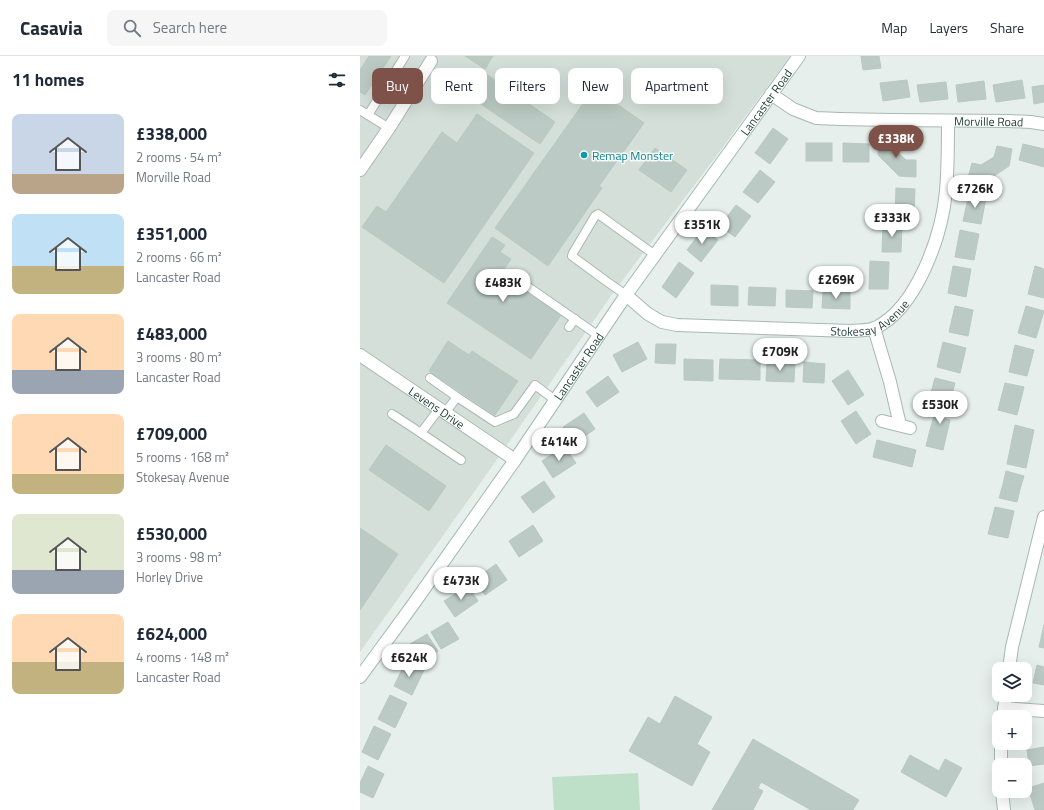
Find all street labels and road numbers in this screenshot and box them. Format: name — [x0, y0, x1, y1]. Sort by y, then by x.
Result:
street label: Lancaster Road — [735, 65, 796, 139]
street label: Morville Road — [954, 111, 1024, 131]
street label: Stokesay Avenue — [830, 295, 913, 341]
street label: Lancaster Road — [549, 328, 608, 404]
street label: Levens Drive — [405, 381, 469, 433]

